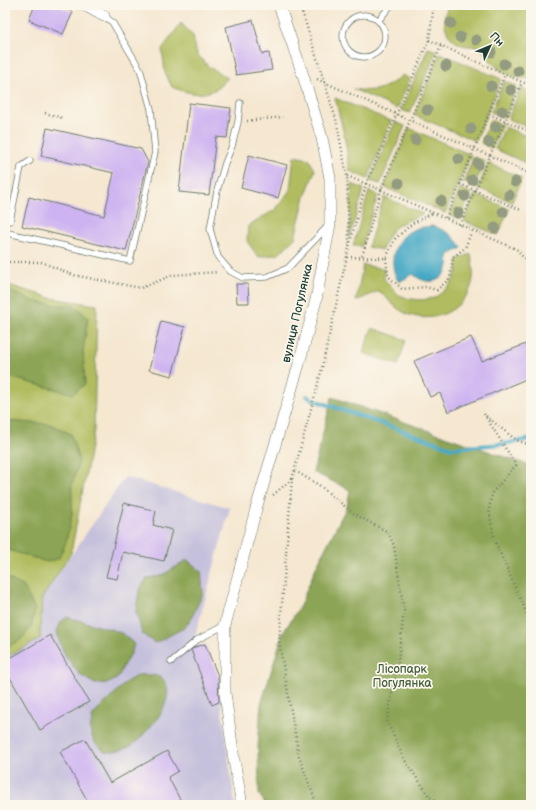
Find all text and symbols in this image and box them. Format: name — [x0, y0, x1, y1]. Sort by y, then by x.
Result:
north arrow — [470, 26, 510, 66]
text: Пн — [487, 30, 507, 49]
street label: вулиця Погулянка — [279, 262, 316, 364]
park label: Лісопарк Погулянка — [372, 662, 432, 691]

